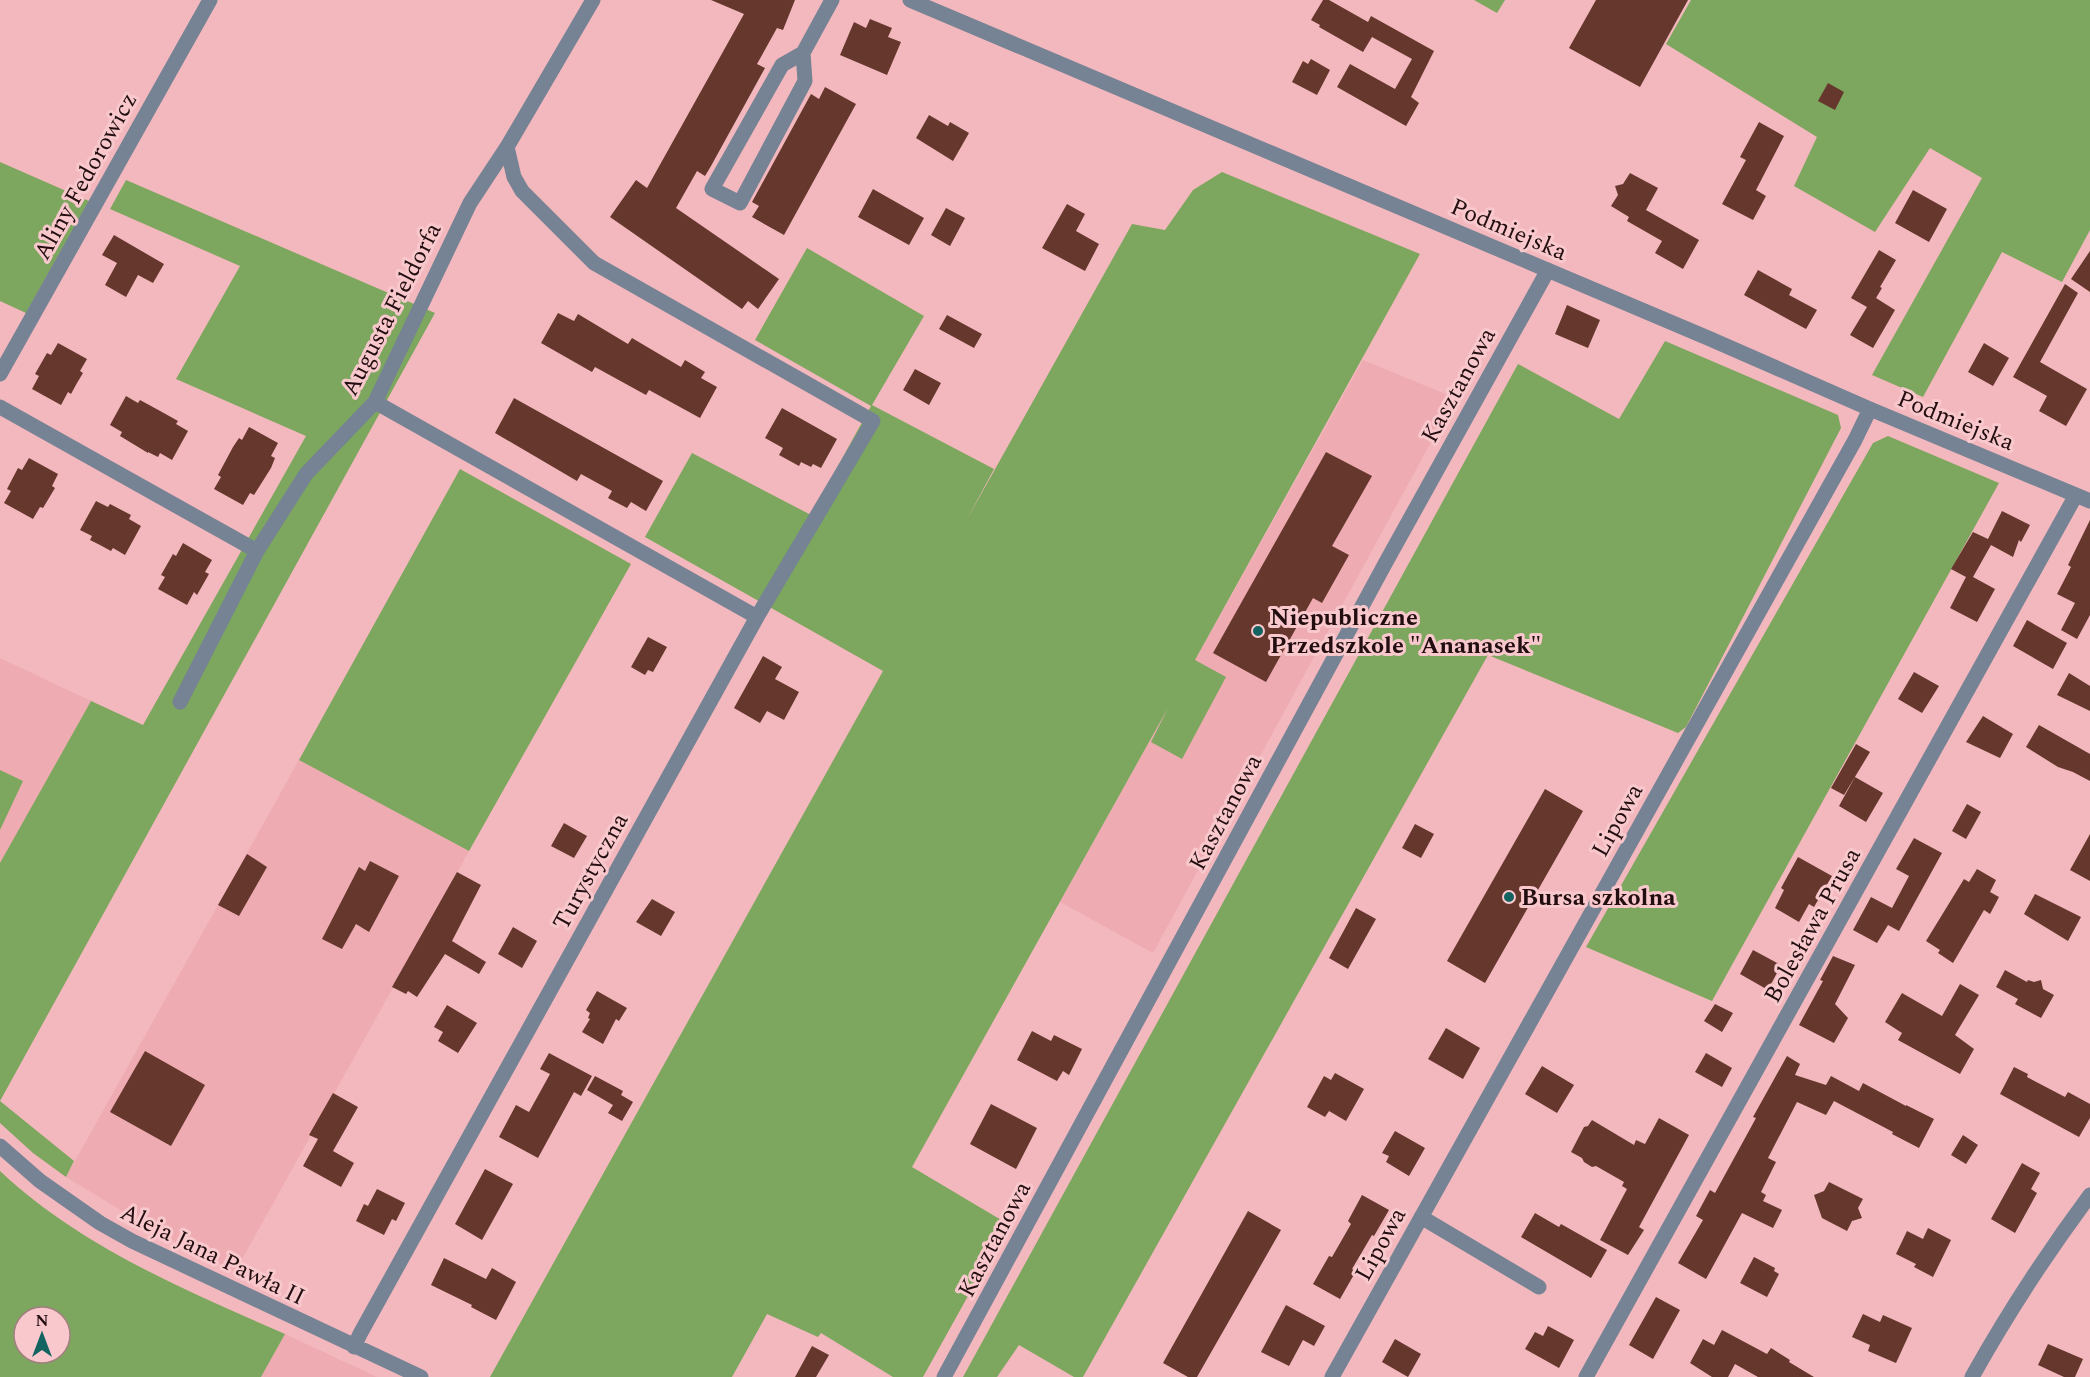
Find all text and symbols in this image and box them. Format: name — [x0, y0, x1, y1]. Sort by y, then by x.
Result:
street label: Aliny Fedorowicz — [25, 86, 147, 267]
street label: Podmiejska — [1445, 189, 1573, 271]
street label: Augusta Fieldorfa — [333, 216, 451, 403]
street label: Kasztanowa — [1412, 321, 1506, 450]
street label: Podmiejska — [1892, 381, 2020, 461]
place label: Niepubliczne Przedszkole "Ananasek" — [1270, 600, 1541, 664]
marker: Niepubliczne Przedszkole "Ananasek" — [1251, 624, 1265, 638]
street label: Kasztanowa — [1180, 748, 1272, 877]
street label: Lipowa — [1583, 777, 1653, 864]
street label: Turystyczna — [544, 806, 638, 937]
street label: Bolesława Prusa — [1755, 841, 1871, 1010]
place label: Bursa szkolna — [1521, 880, 1676, 916]
marker: Bursa szkolna — [1502, 890, 1516, 904]
street label: Kasztanowa — [949, 1175, 1041, 1304]
street label: Aleja Jana Pawła II — [114, 1194, 311, 1315]
street label: Lipowa — [1346, 1201, 1416, 1288]
north arrow — [12, 1305, 72, 1365]
text: N — [35, 1309, 49, 1333]

